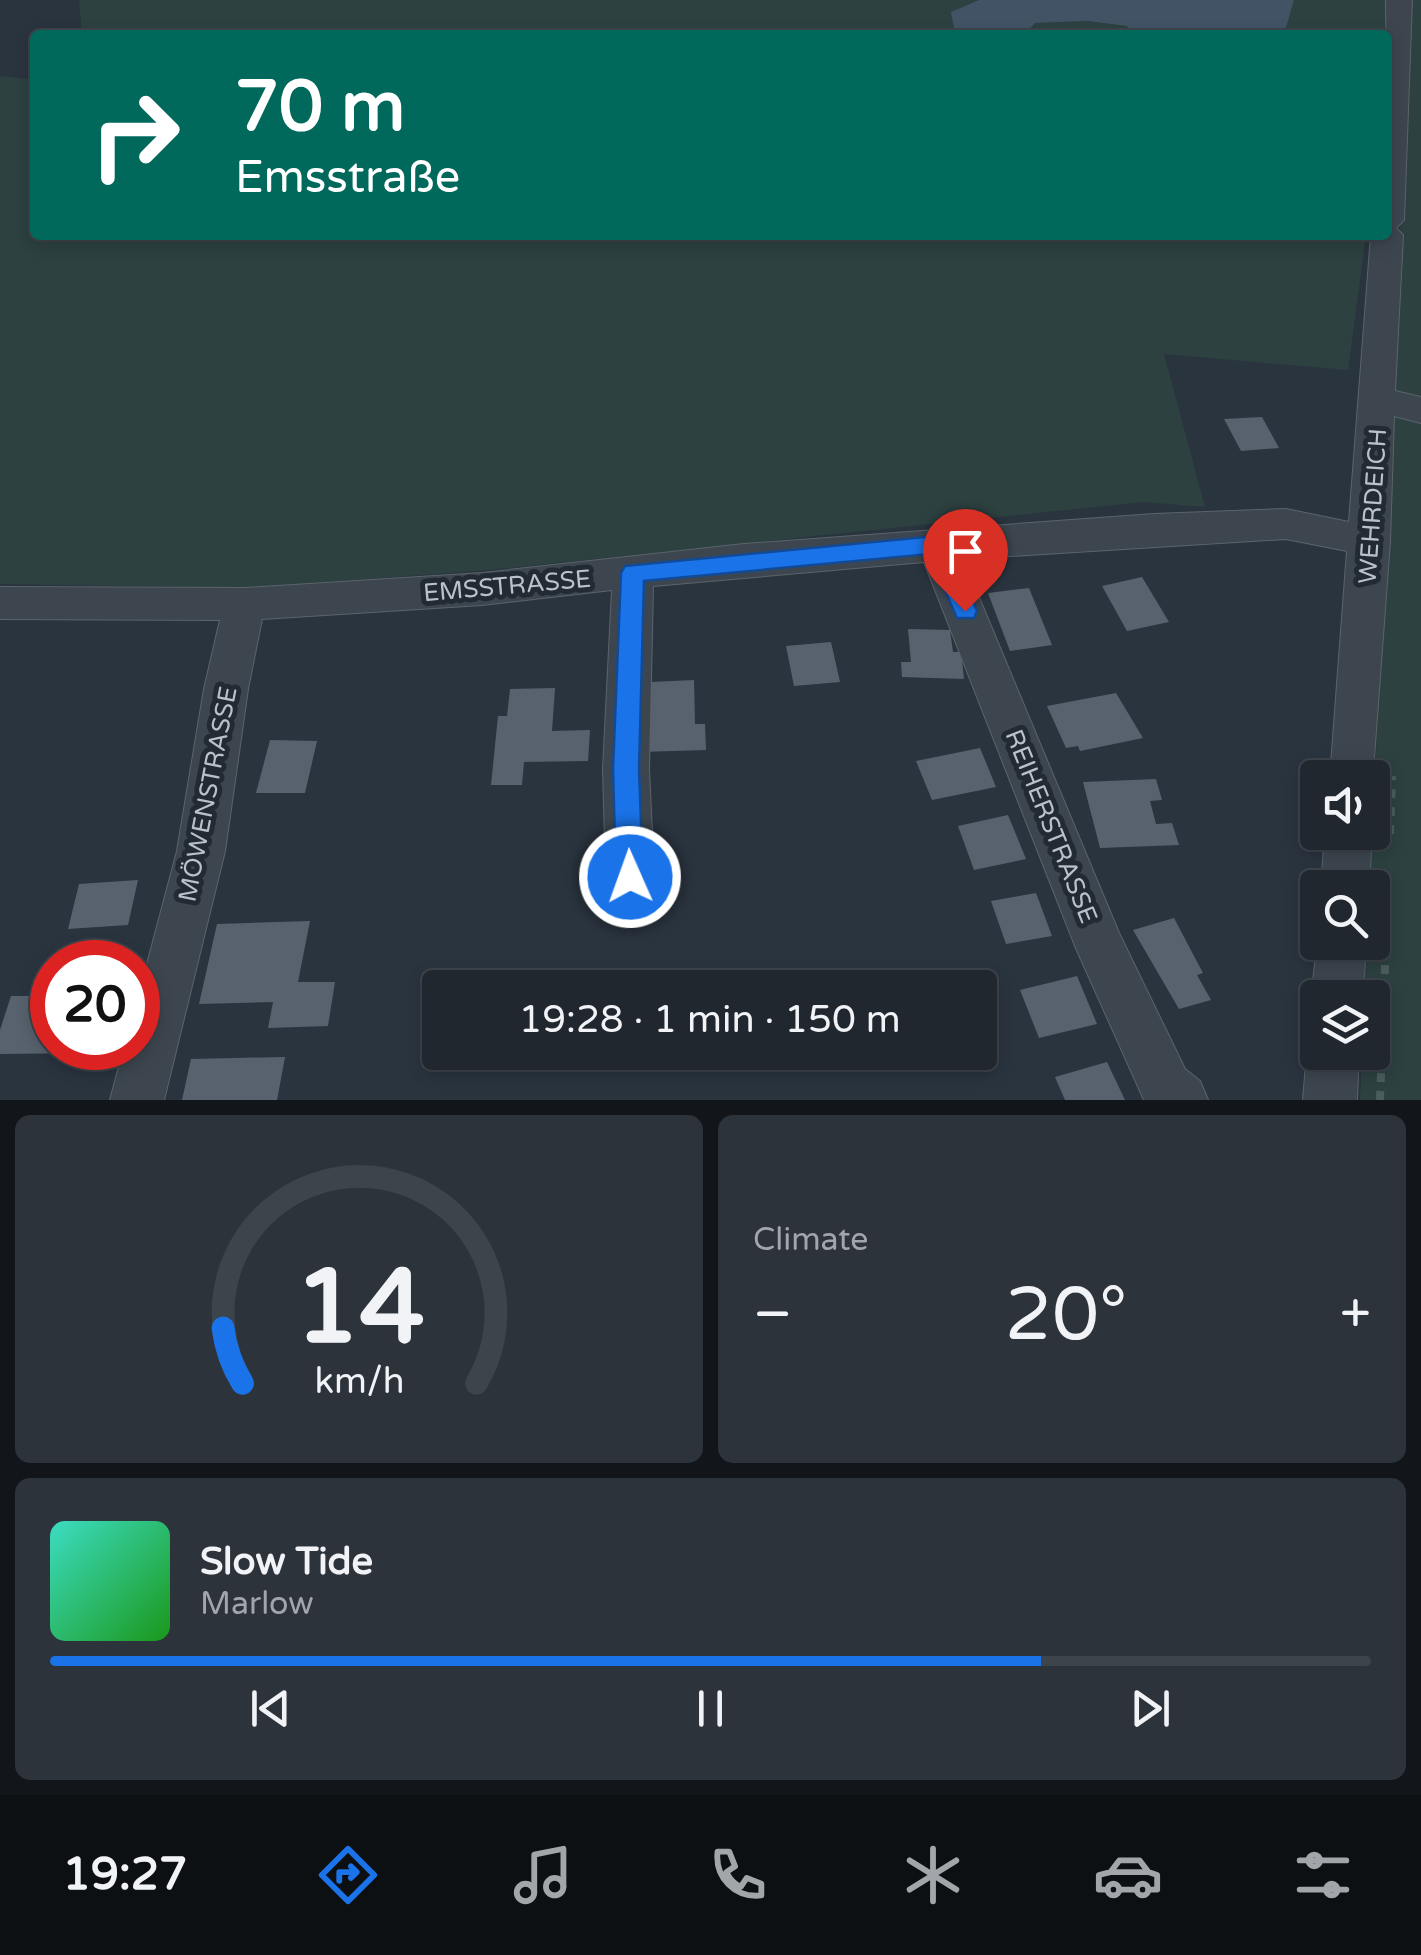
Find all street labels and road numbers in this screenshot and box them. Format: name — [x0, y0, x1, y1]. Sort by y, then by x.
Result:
street label: WEHRDEICH — [1353, 427, 1393, 585]
street label: EMSSTRASSE — [422, 564, 592, 608]
street label: MÖWENSTRASSE — [172, 684, 244, 904]
street label: REIHERSTRASSE — [999, 725, 1104, 928]

